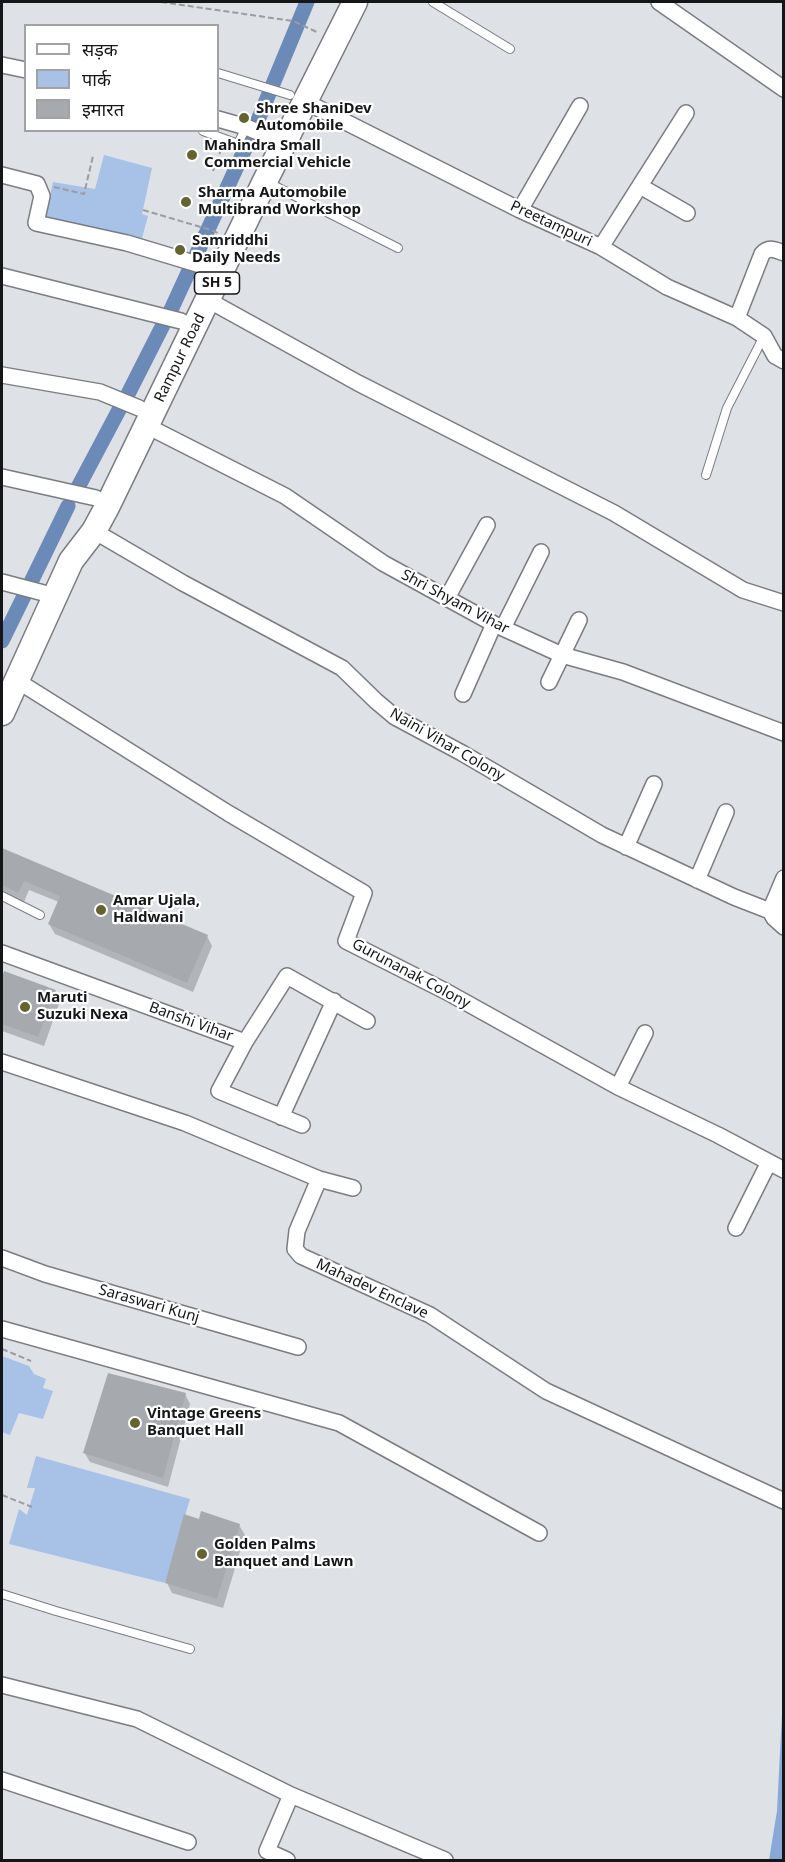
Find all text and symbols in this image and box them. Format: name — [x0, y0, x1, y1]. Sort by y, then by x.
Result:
legend — [24, 24, 219, 132]
text: सड़क — [82, 37, 118, 61]
text: पार्क — [82, 67, 111, 91]
text: इमारत — [82, 97, 124, 121]
place label: Shree ShaniDev Automobile — [256, 100, 372, 135]
marker: Shree ShaniDev Automobile — [237, 111, 251, 125]
place label: Mahindra Small Commercial Vehicle — [204, 137, 351, 172]
marker: Mahindra Small Commercial Vehicle — [185, 148, 199, 162]
place label: Sharma Automobile Multibrand Workshop — [198, 184, 361, 219]
marker: Sharma Automobile Multibrand Workshop — [179, 195, 193, 209]
street label: Preetampuri — [507, 197, 595, 251]
place label: Samriddhi Daily Needs — [192, 232, 280, 267]
marker: Samriddhi Daily Needs — [173, 243, 187, 257]
road number: SH 5 — [194, 272, 240, 294]
street label: Rampur Road — [151, 311, 209, 405]
street label: Shri Shyam Vihar — [398, 566, 512, 638]
street label: Naini Vihar Colony — [386, 705, 508, 785]
place label: Amar Ujala, Haldwani — [113, 892, 200, 927]
marker: Amar Ujala, Haldwani — [94, 903, 108, 917]
street label: Gurunanak Colony — [349, 935, 473, 1013]
place label: Maruti Suzuki Nexa — [37, 989, 128, 1024]
street label: Banshi Vihar — [146, 998, 236, 1046]
marker: Maruti Suzuki Nexa — [18, 1000, 32, 1014]
street label: Mahadev Enclave — [313, 1255, 431, 1323]
street label: Saraswari Kunj — [97, 1281, 201, 1327]
place label: Vintage Greens Banquet Hall — [147, 1405, 261, 1440]
marker: Vintage Greens Banquet Hall — [128, 1416, 142, 1430]
place label: Golden Palms Banquet and Lawn — [214, 1536, 353, 1571]
marker: Golden Palms Banquet and Lawn — [195, 1547, 209, 1561]

